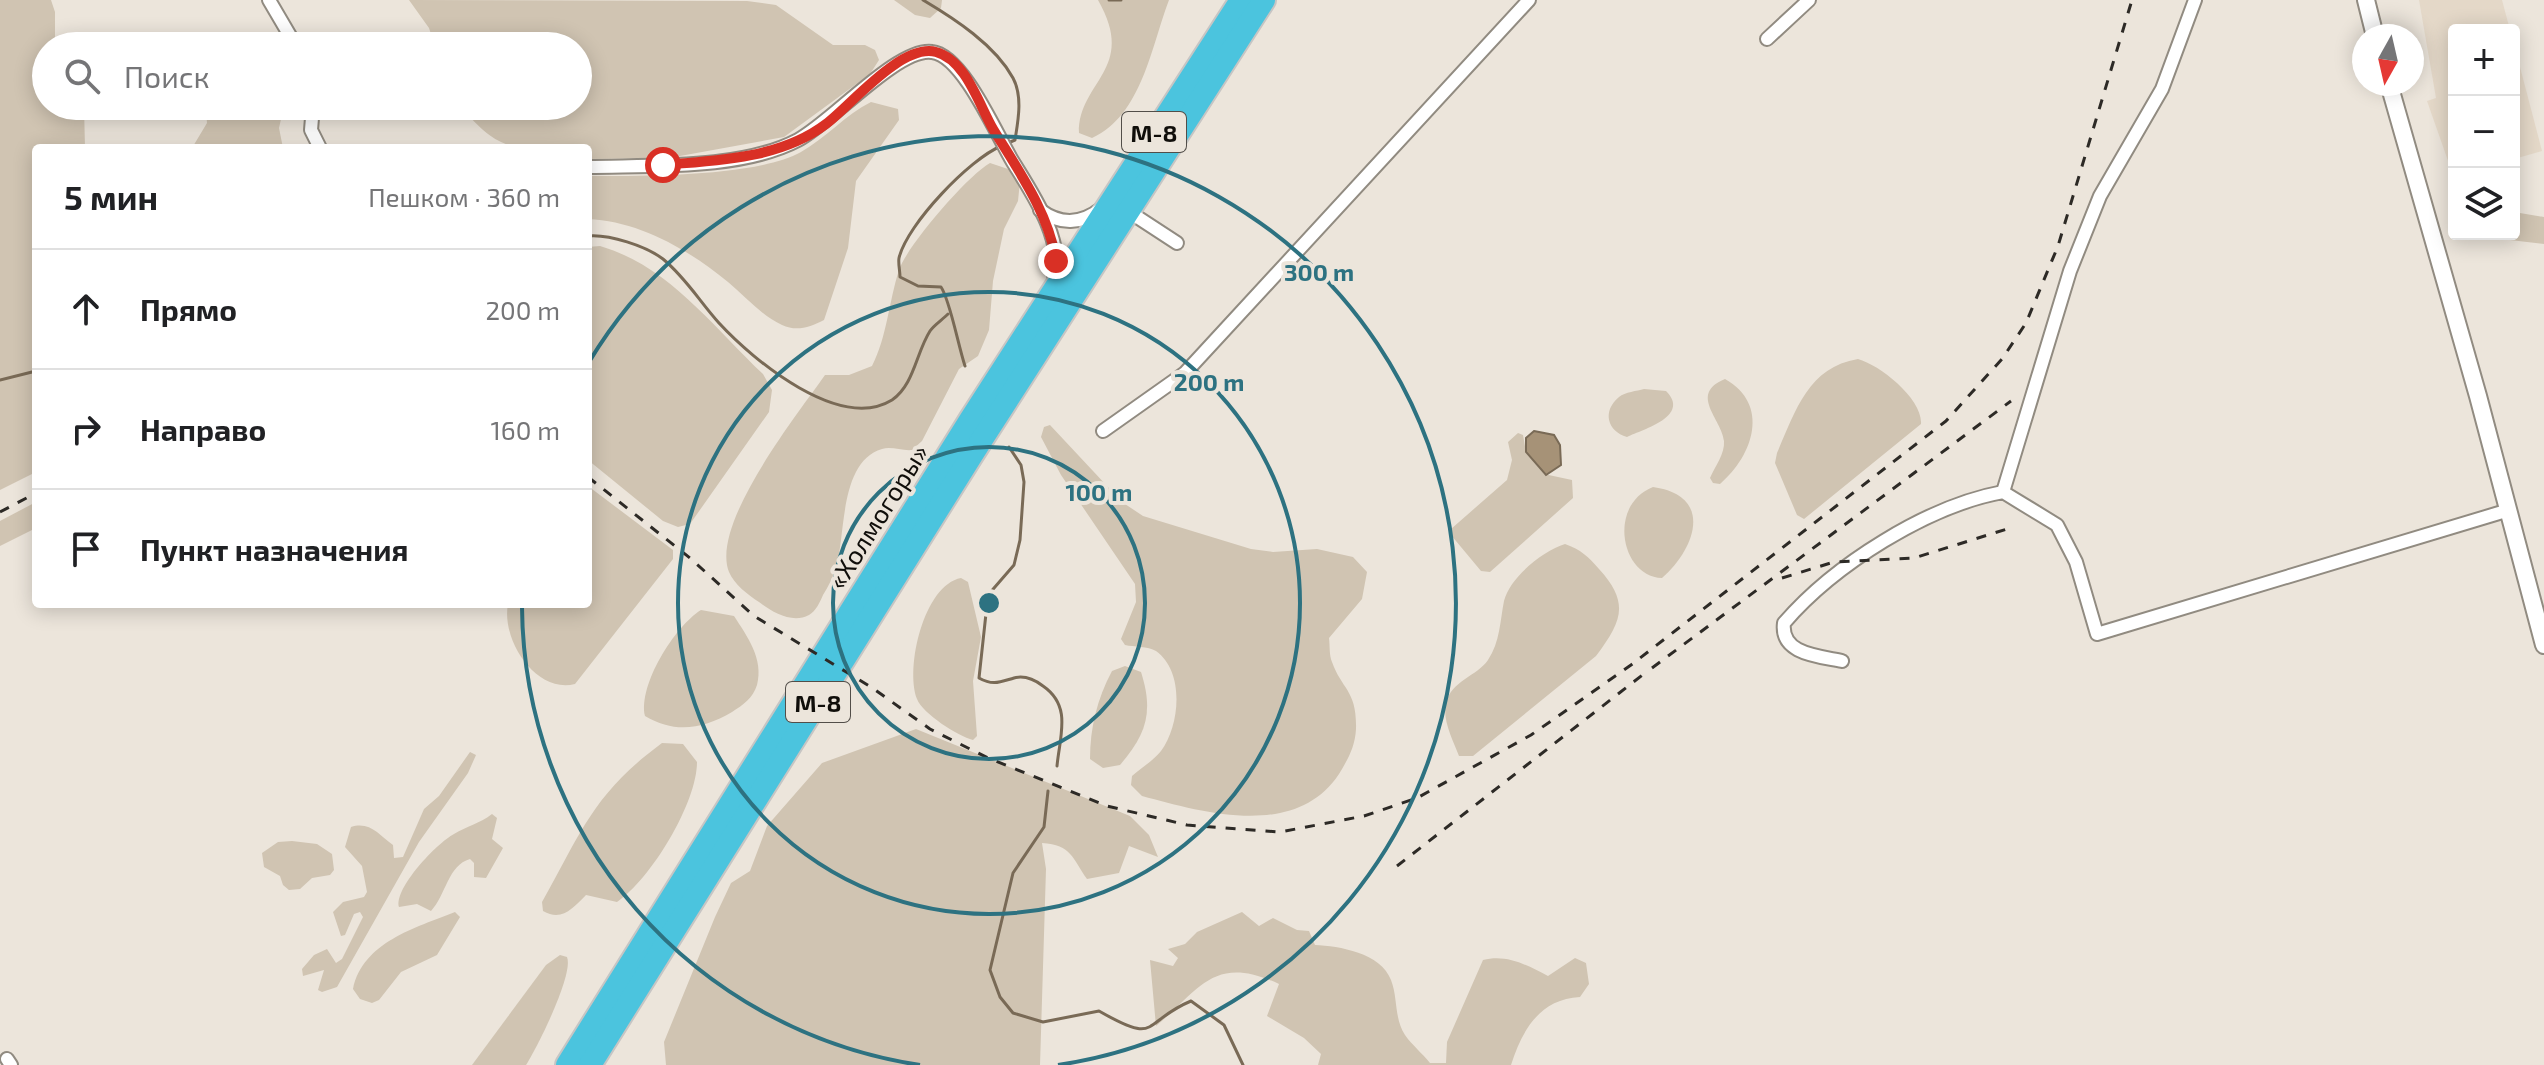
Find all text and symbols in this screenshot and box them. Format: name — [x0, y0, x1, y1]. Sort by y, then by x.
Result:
north arrow — [2352, 24, 2424, 96]
map controls — [2448, 24, 2520, 240]
button: + — [2448, 24, 2520, 96]
search box — [32, 32, 592, 120]
icon: search — [60, 54, 104, 98]
text: Поиск — [124, 58, 210, 94]
button: − — [2448, 96, 2520, 168]
road number: М-8 — [1122, 112, 1186, 152]
route start — [645, 147, 681, 183]
button: layers — [2448, 168, 2520, 240]
text: 5 мин — [64, 176, 158, 217]
text: Пешком · 360 m — [368, 181, 560, 212]
route end — [1038, 243, 1074, 279]
text: 300 m — [1284, 257, 1354, 286]
icon: ahead — [64, 287, 108, 331]
text: Прямо — [140, 291, 237, 327]
text: 200 m — [485, 294, 560, 325]
text: 200 m — [1174, 367, 1244, 396]
icon: right — [64, 407, 108, 451]
text: Направо — [140, 411, 266, 447]
text: 160 m — [491, 414, 560, 445]
street label: «Холмогоры» — [820, 438, 934, 594]
text: 100 m — [1066, 477, 1132, 506]
icon: arrive — [64, 527, 108, 571]
text: Пункт назначения — [140, 531, 408, 567]
centre of rings — [975, 589, 1003, 617]
road number: М-8 — [786, 682, 850, 722]

